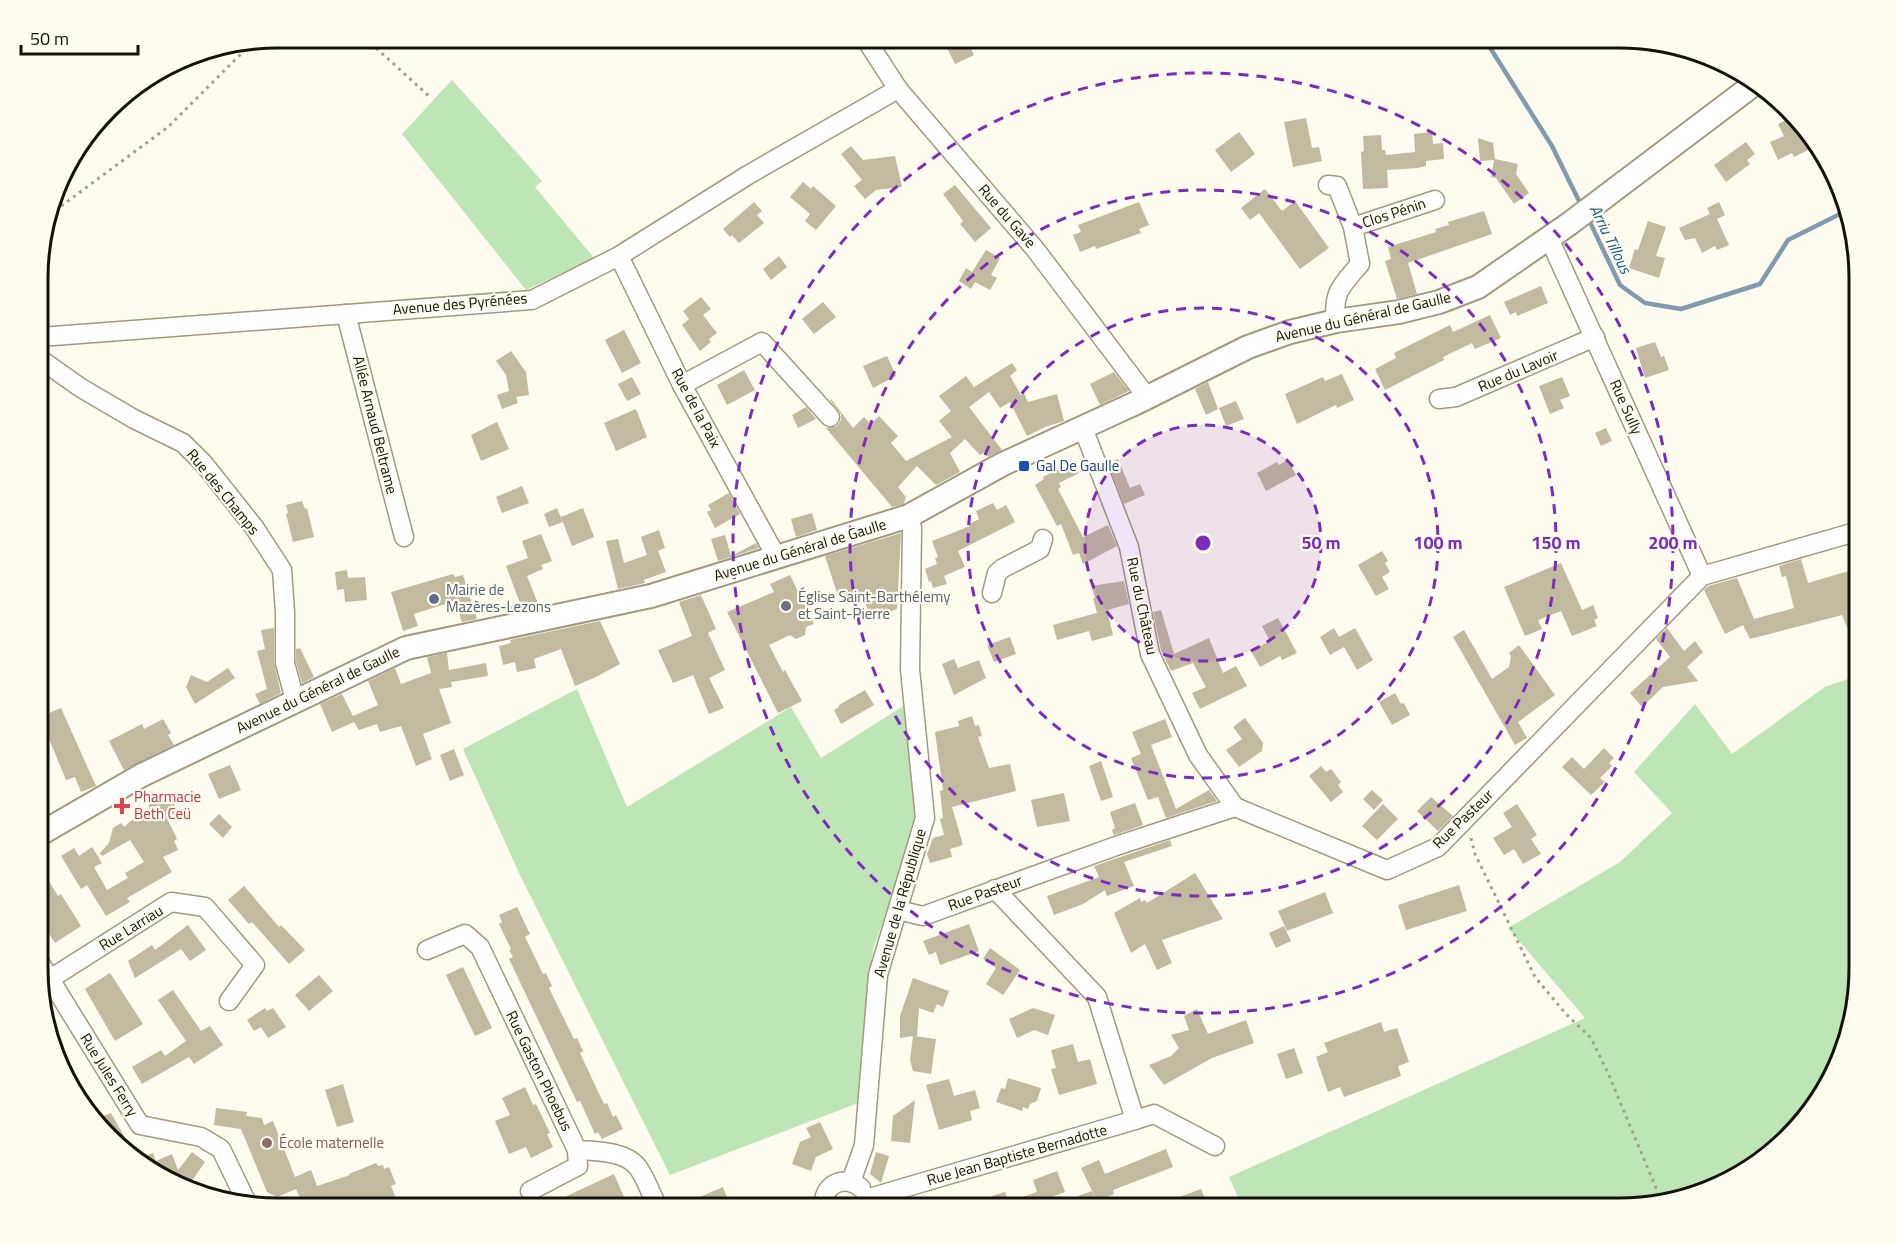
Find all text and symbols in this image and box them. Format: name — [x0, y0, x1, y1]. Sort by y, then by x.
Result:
scale bar — [21, 18, 138, 56]
text: 50 m — [30, 25, 69, 52]
street label: Rue du Gave — [973, 178, 1042, 253]
street label: Clos Pénin — [1359, 191, 1429, 234]
water label: Arriu Tillous — [1584, 200, 1639, 279]
street label: Avenue du Général de Gaulle — [1273, 285, 1453, 348]
street label: Avenue des Pyrénées — [392, 286, 528, 321]
street label: Rue du Lavoir — [1474, 343, 1562, 398]
street label: Allée Arnaud Beltrame — [347, 353, 404, 496]
street label: Rue de la Paix — [666, 364, 727, 452]
street label: Rue Sully — [1604, 375, 1649, 438]
street label: Rue des Champs — [181, 444, 265, 540]
place label: Gal De Gaulle — [1036, 454, 1119, 477]
marker: Gal De Gaulle — [1017, 459, 1031, 473]
street label: Avenue du Général de Gaulle — [711, 512, 889, 587]
text: 50 m — [1301, 529, 1341, 556]
text: 100 m — [1413, 529, 1463, 556]
text: 150 m — [1531, 529, 1581, 556]
text: 200 m — [1648, 529, 1698, 556]
centre of rings — [1193, 533, 1213, 553]
street label: Rue du Château — [1121, 555, 1164, 657]
place label: Mairie de Mazères-Lezons — [446, 578, 551, 618]
place label: Église Saint-Barthélemy et Saint-Pierre — [798, 585, 950, 625]
marker: Mairie de Mazères-Lezons — [427, 592, 441, 606]
marker: Église Saint-Barthélemy et Saint-Pierre — [779, 599, 793, 613]
street label: Avenue du Général de Gaulle — [232, 640, 403, 739]
street label: Rue Pasteur — [1427, 784, 1498, 854]
place label: Pharmacie Beth Ceü — [134, 785, 201, 825]
marker: Pharmacie Beth Ceü — [115, 799, 129, 813]
street label: Avenue de la République — [867, 826, 932, 980]
street label: Rue Pasteur — [945, 868, 1025, 917]
street label: Rue Larriau — [94, 899, 167, 956]
street label: Rue Gaston Phoebus — [500, 1007, 579, 1135]
street label: Rue Jules Ferry — [75, 1029, 144, 1121]
street label: Rue Jean Baptiste Bernadotte — [924, 1118, 1110, 1191]
place label: École maternelle — [279, 1131, 384, 1154]
marker: École maternelle — [260, 1136, 274, 1150]

